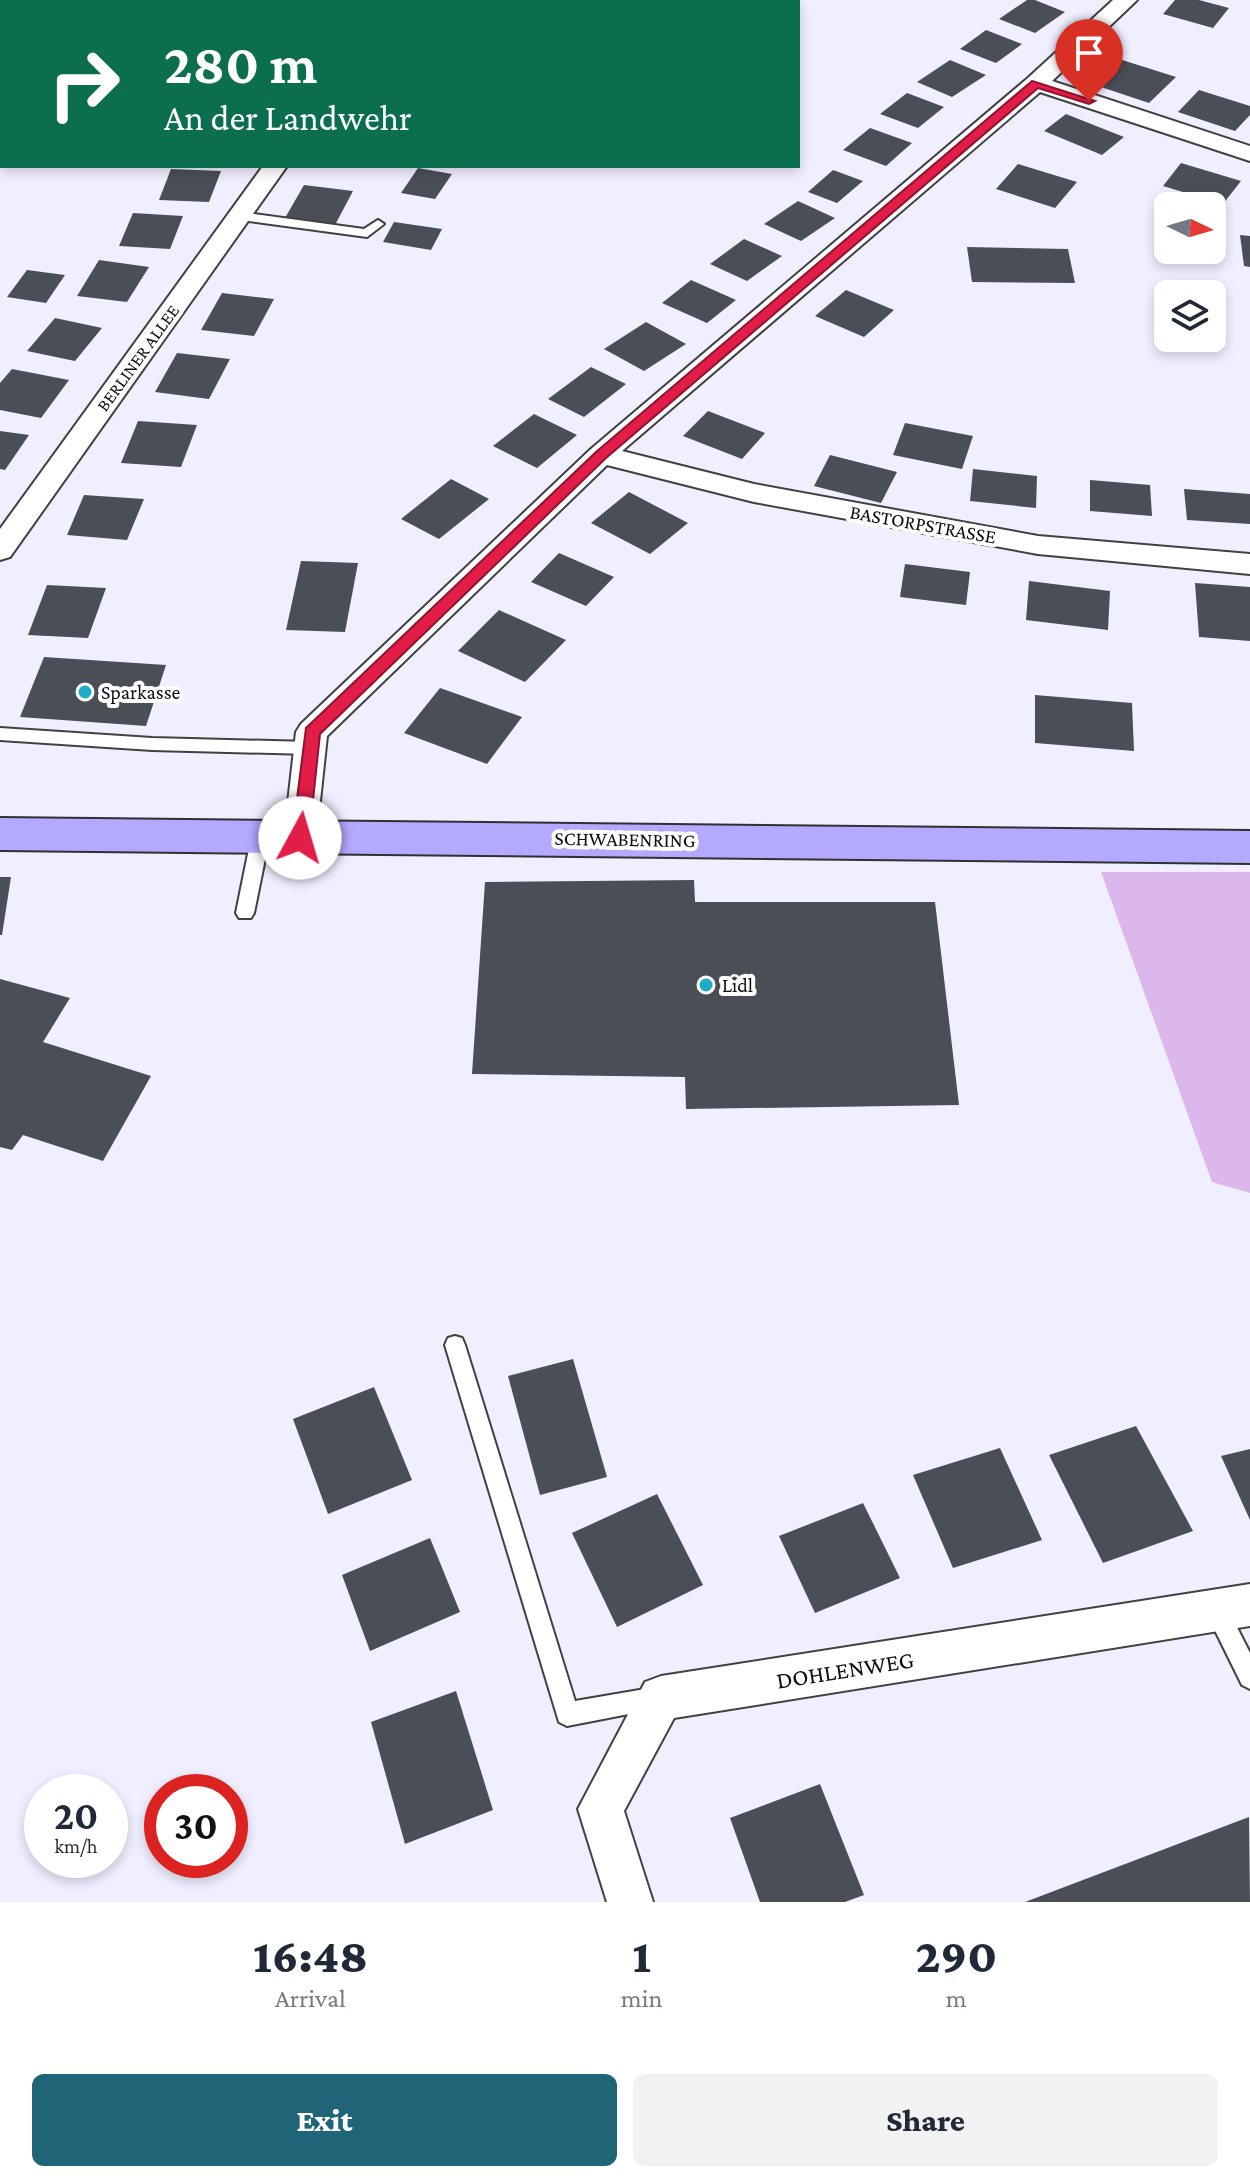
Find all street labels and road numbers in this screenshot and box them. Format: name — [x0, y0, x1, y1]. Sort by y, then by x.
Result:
street label: BERLINER ALLEE — [93, 301, 183, 415]
street label: BASTORPSTRASSE — [848, 500, 998, 548]
street label: SCHWABENRING — [554, 827, 696, 851]
street label: DOHLENWEG — [774, 1645, 916, 1694]

